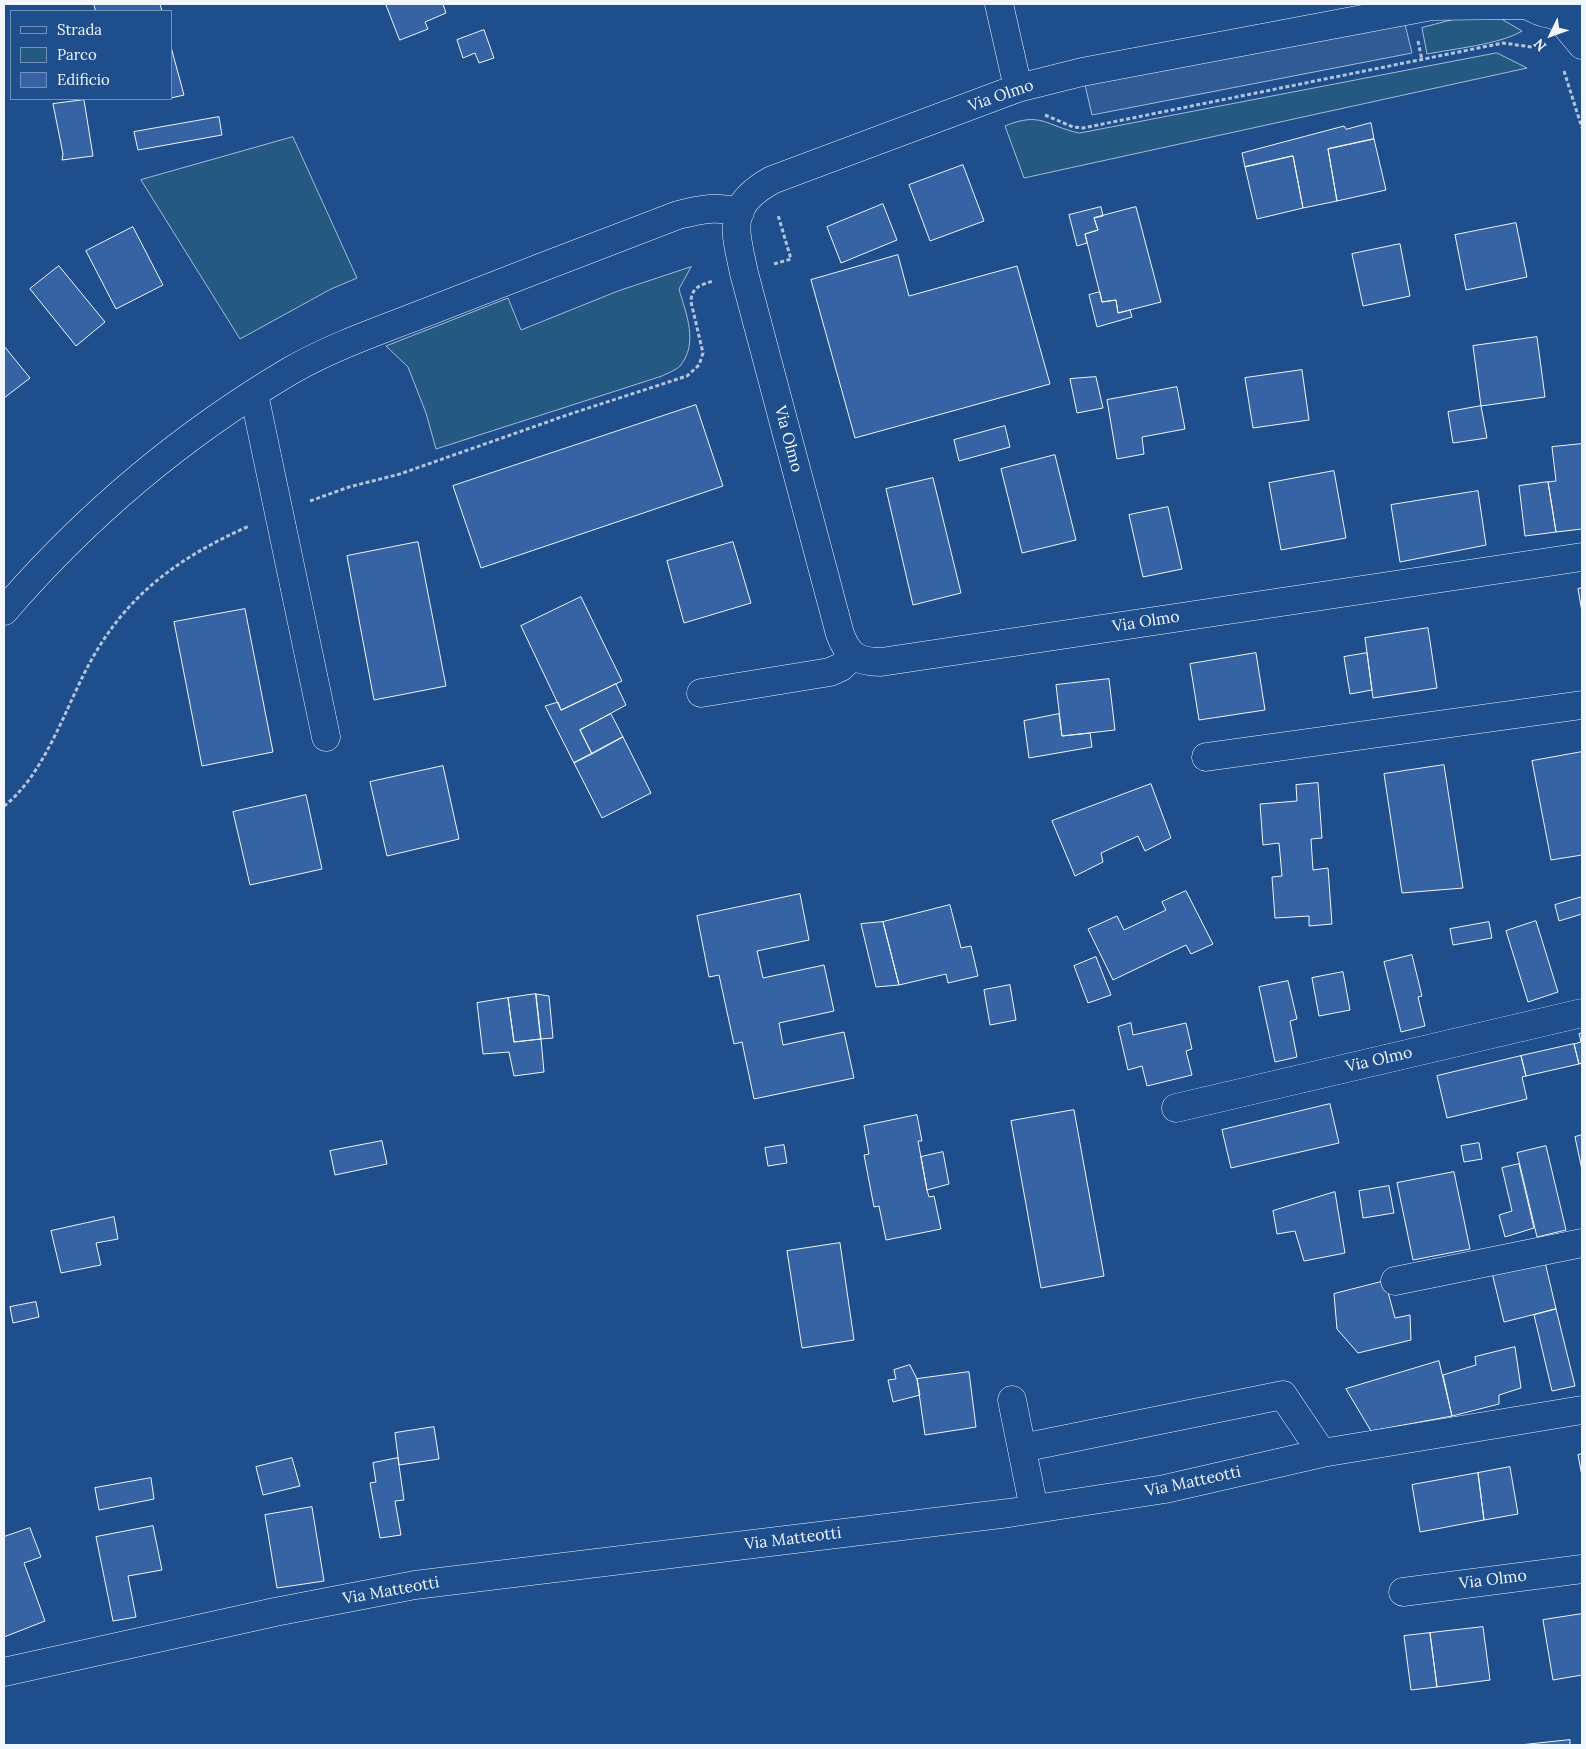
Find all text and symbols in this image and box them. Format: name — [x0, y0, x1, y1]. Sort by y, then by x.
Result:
legend — [10, 10, 172, 100]
north arrow — [1526, 10, 1576, 60]
text: Strada — [57, 20, 102, 39]
text: N — [1530, 35, 1550, 55]
text: Parco — [57, 45, 97, 64]
text: Edificio — [57, 70, 110, 89]
street label: Via Olmo — [966, 76, 1036, 116]
street label: Via Olmo — [770, 404, 806, 474]
street label: Via Olmo — [1111, 607, 1181, 637]
street label: Via Olmo — [1344, 1043, 1414, 1077]
street label: Via Matteotti — [1143, 1462, 1243, 1502]
street label: Via Matteotti — [743, 1524, 843, 1554]
street label: Via Olmo — [1458, 1566, 1528, 1594]
street label: Via Matteotti — [341, 1573, 441, 1609]

